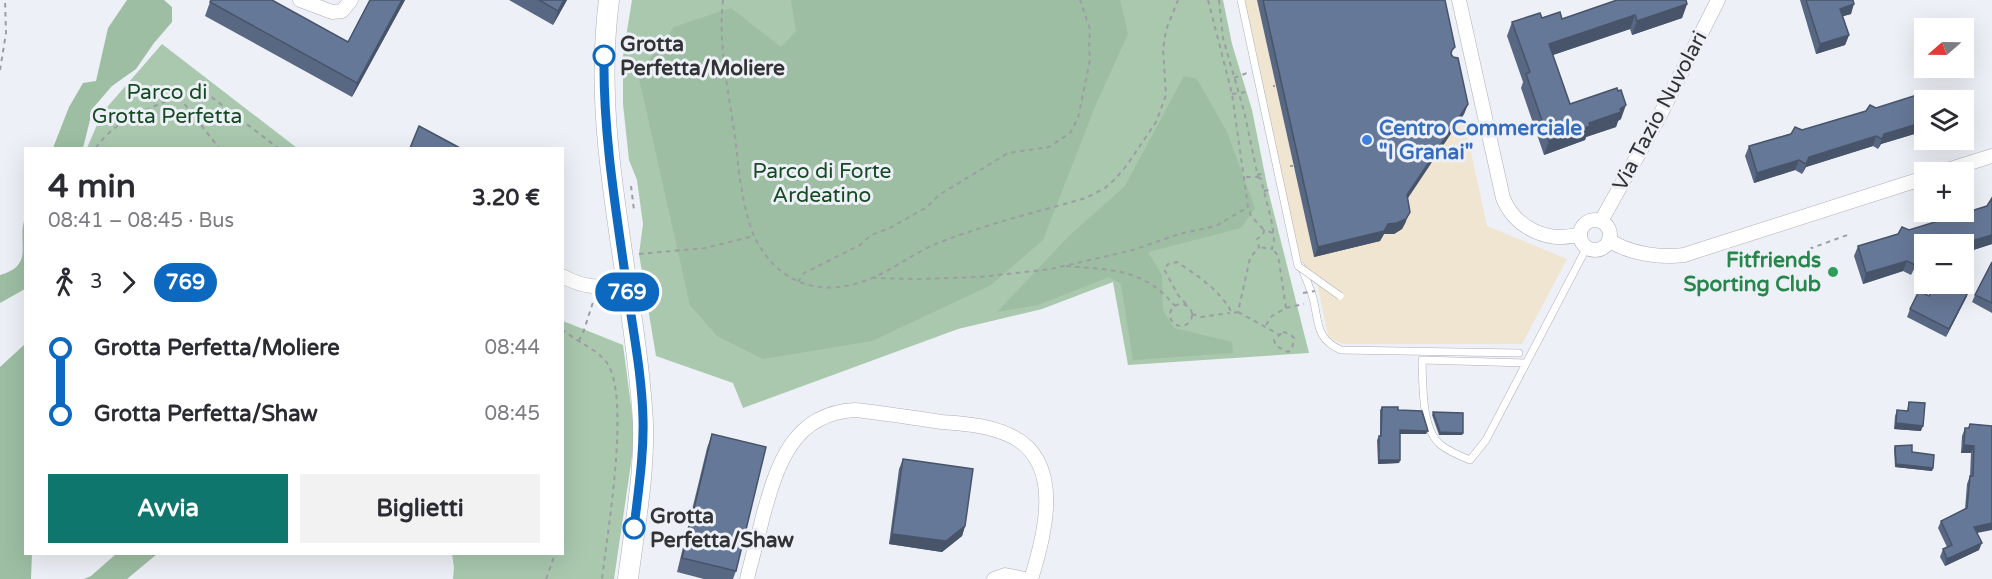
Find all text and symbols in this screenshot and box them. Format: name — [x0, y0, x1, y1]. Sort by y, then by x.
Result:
north arrow — [1914, 18, 1974, 78]
map controls — [1914, 18, 1974, 294]
street label: Via Tazio Nuvolari — [1607, 27, 1713, 195]
place label: Grotta Perfetta/Moliere — [620, 32, 785, 81]
marker: Grotta Perfetta/Moliere — [593, 45, 615, 67]
park label: Parco di Grotta Perfetta — [92, 80, 242, 129]
button: layers — [1914, 90, 1974, 150]
place label: Centro Commerciale "I Granai" — [1379, 116, 1582, 165]
marker: Centro Commerciale "I Granai" — [1360, 133, 1374, 147]
park label: Parco di Forte Ardeatino — [753, 159, 892, 208]
button: + — [1914, 162, 1974, 222]
text: 4 min — [48, 167, 136, 206]
text: 3.20 € — [472, 185, 540, 211]
text: 08:41 – 08:45 · Bus — [48, 209, 234, 233]
button: − — [1914, 234, 1974, 294]
place label: Fitfriends Sporting Club — [1684, 248, 1821, 297]
marker: Fitfriends Sporting Club — [1826, 265, 1840, 279]
icon: walk — [48, 266, 81, 299]
icon: forward — [112, 266, 145, 299]
text: 3 — [90, 270, 103, 294]
text: 769 — [166, 270, 205, 295]
line badge: 769 — [592, 272, 662, 312]
text: 769 — [607, 280, 647, 305]
text: Grotta Perfetta/Moliere — [94, 335, 340, 361]
text: 08:44 — [485, 336, 540, 360]
text: Grotta Perfetta/Shaw — [94, 401, 318, 427]
text: 08:45 — [485, 402, 540, 426]
button: Avvia — [48, 474, 288, 543]
button: Biglietti — [300, 474, 540, 543]
place label: Grotta Perfetta/Shaw — [650, 504, 794, 553]
marker: Grotta Perfetta/Shaw — [623, 517, 645, 539]

